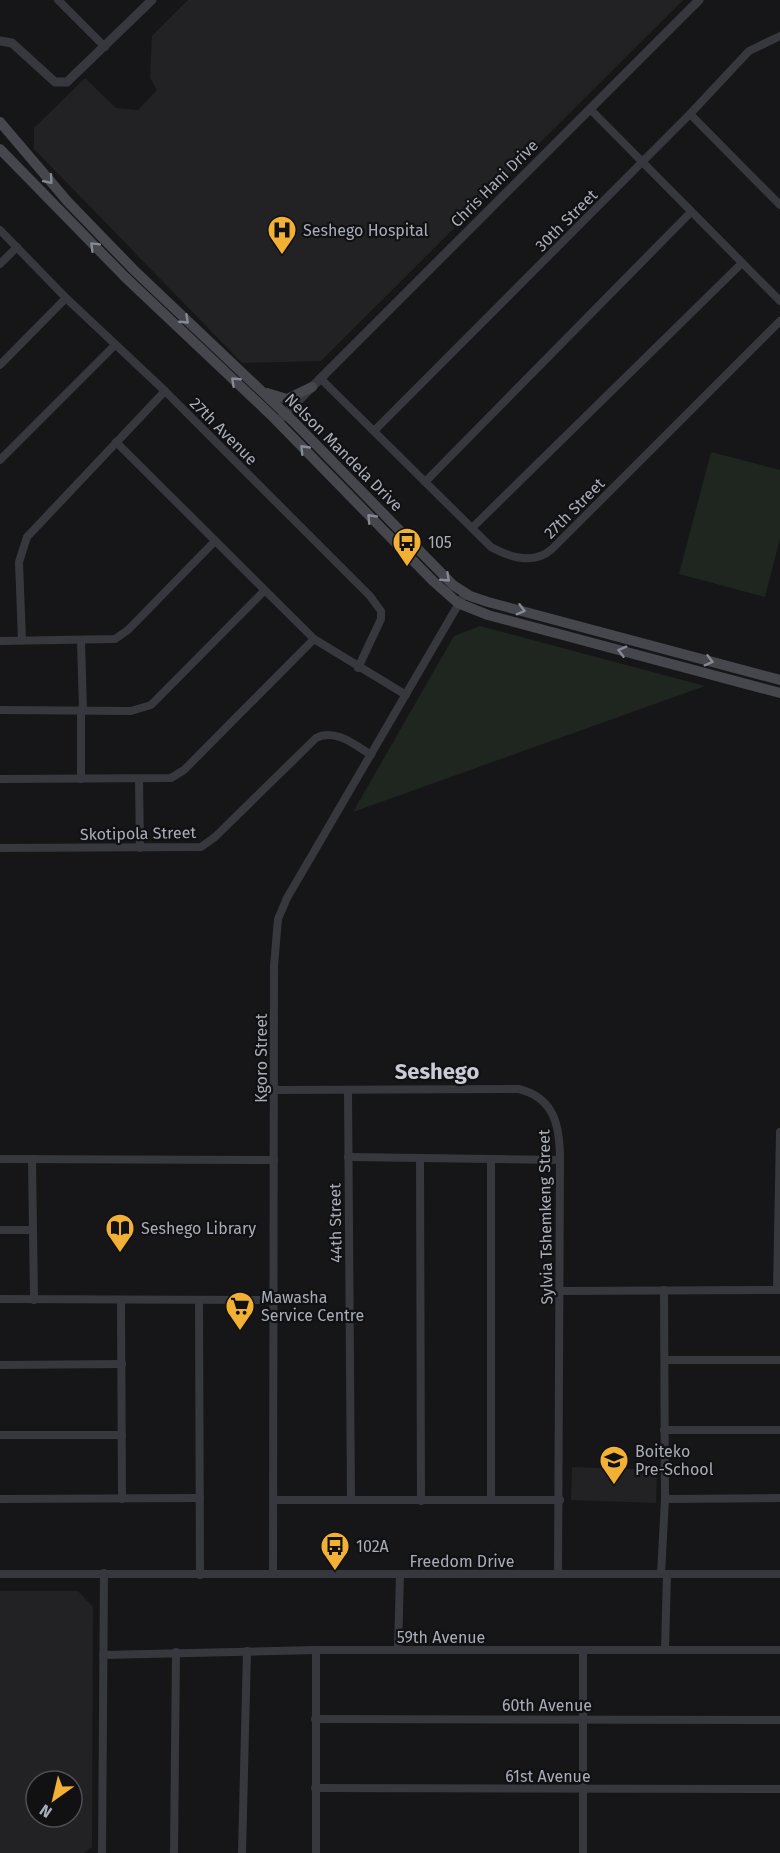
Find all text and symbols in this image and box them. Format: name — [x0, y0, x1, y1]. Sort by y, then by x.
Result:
street label: Chris Hani Drive — [447, 136, 542, 231]
one-way arrow — [42, 173, 53, 184]
street label: 30th Street — [531, 185, 601, 255]
hospital icon: Seshego Hospital — [266, 214, 298, 256]
place label: Seshego Hospital — [303, 221, 429, 240]
one-way arrow — [91, 243, 102, 254]
one-way arrow — [177, 312, 188, 323]
one-way arrow — [232, 377, 242, 388]
street label: Nelson Mandela Drive — [281, 390, 406, 515]
street label: 27th Avenue — [186, 394, 261, 469]
one-way arrow — [300, 445, 311, 456]
street label: 27th Street — [540, 474, 609, 543]
one-way arrow — [368, 514, 379, 525]
bus stop icon: 105 — [391, 526, 423, 568]
place label: 105 — [428, 533, 452, 552]
one-way arrow — [439, 571, 449, 582]
one-way arrow — [515, 603, 525, 616]
one-way arrow — [617, 645, 627, 658]
one-way arrow — [704, 653, 714, 666]
street label: Skotipola Street — [80, 823, 196, 844]
street label: Kgoro Street — [252, 1013, 271, 1103]
district label: Seshego — [395, 1058, 479, 1085]
street label: Sylvia Tshemkeng Street — [534, 1129, 557, 1305]
street label: 44th Street — [325, 1183, 346, 1263]
library icon: Seshego Library — [104, 1212, 136, 1254]
place label: Seshego Library — [141, 1219, 256, 1238]
place label: Mawasha Service Centre — [261, 1288, 364, 1325]
supermarket icon: Mawasha Service Centre — [224, 1290, 256, 1332]
place label: Boiteko Pre-School — [635, 1442, 714, 1479]
school or university icon: Boiteko Pre-School — [598, 1444, 630, 1486]
bus stop icon: 102A — [319, 1530, 351, 1572]
place label: 102A — [356, 1537, 390, 1556]
street label: Freedom Drive — [410, 1552, 514, 1571]
street label: 59th Avenue — [397, 1628, 485, 1647]
street label: 60th Avenue — [502, 1696, 592, 1715]
street label: 61st Avenue — [505, 1767, 591, 1786]
north arrow — [24, 1769, 84, 1829]
text: N — [36, 1800, 56, 1822]

